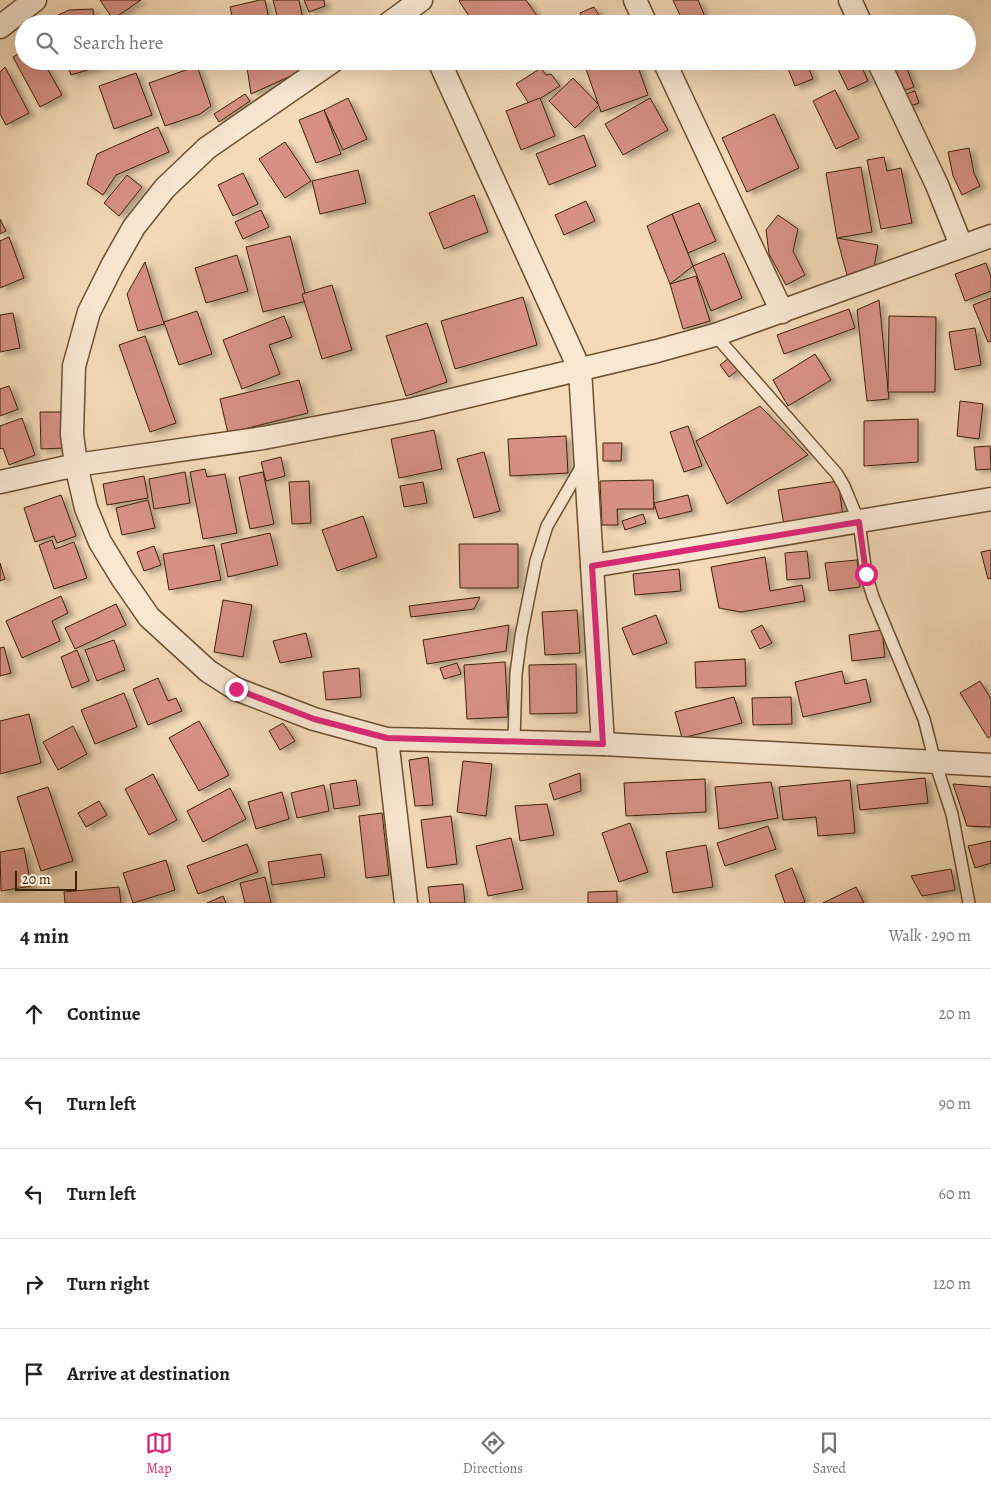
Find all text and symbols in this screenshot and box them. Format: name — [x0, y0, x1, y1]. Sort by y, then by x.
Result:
search box — [15, 15, 976, 70]
icon: search — [33, 29, 61, 57]
text: Search here — [73, 30, 163, 56]
route start — [855, 563, 878, 586]
route end — [225, 678, 248, 701]
scale bar — [15, 868, 78, 891]
text: 20 m — [22, 870, 51, 889]
text: 4 min — [20, 922, 69, 950]
text: Walk · 290 m — [889, 925, 971, 947]
icon: ahead — [20, 1000, 48, 1028]
text: Continue — [67, 1001, 141, 1027]
text: 20 m — [938, 1003, 971, 1025]
icon: left — [20, 1090, 48, 1118]
text: Turn left — [67, 1091, 136, 1117]
text: 90 m — [939, 1093, 971, 1115]
icon: left — [20, 1180, 48, 1208]
text: Turn left — [67, 1181, 136, 1207]
text: 60 m — [939, 1183, 971, 1205]
icon: right — [20, 1270, 48, 1298]
text: Turn right — [67, 1271, 149, 1297]
text: 120 m — [933, 1273, 971, 1295]
icon: arrive — [20, 1360, 48, 1388]
text: Arrive at destination — [67, 1361, 230, 1387]
tab: Map — [145, 1429, 173, 1478]
tab: Directions — [463, 1429, 523, 1478]
tab: Saved — [813, 1429, 846, 1478]

